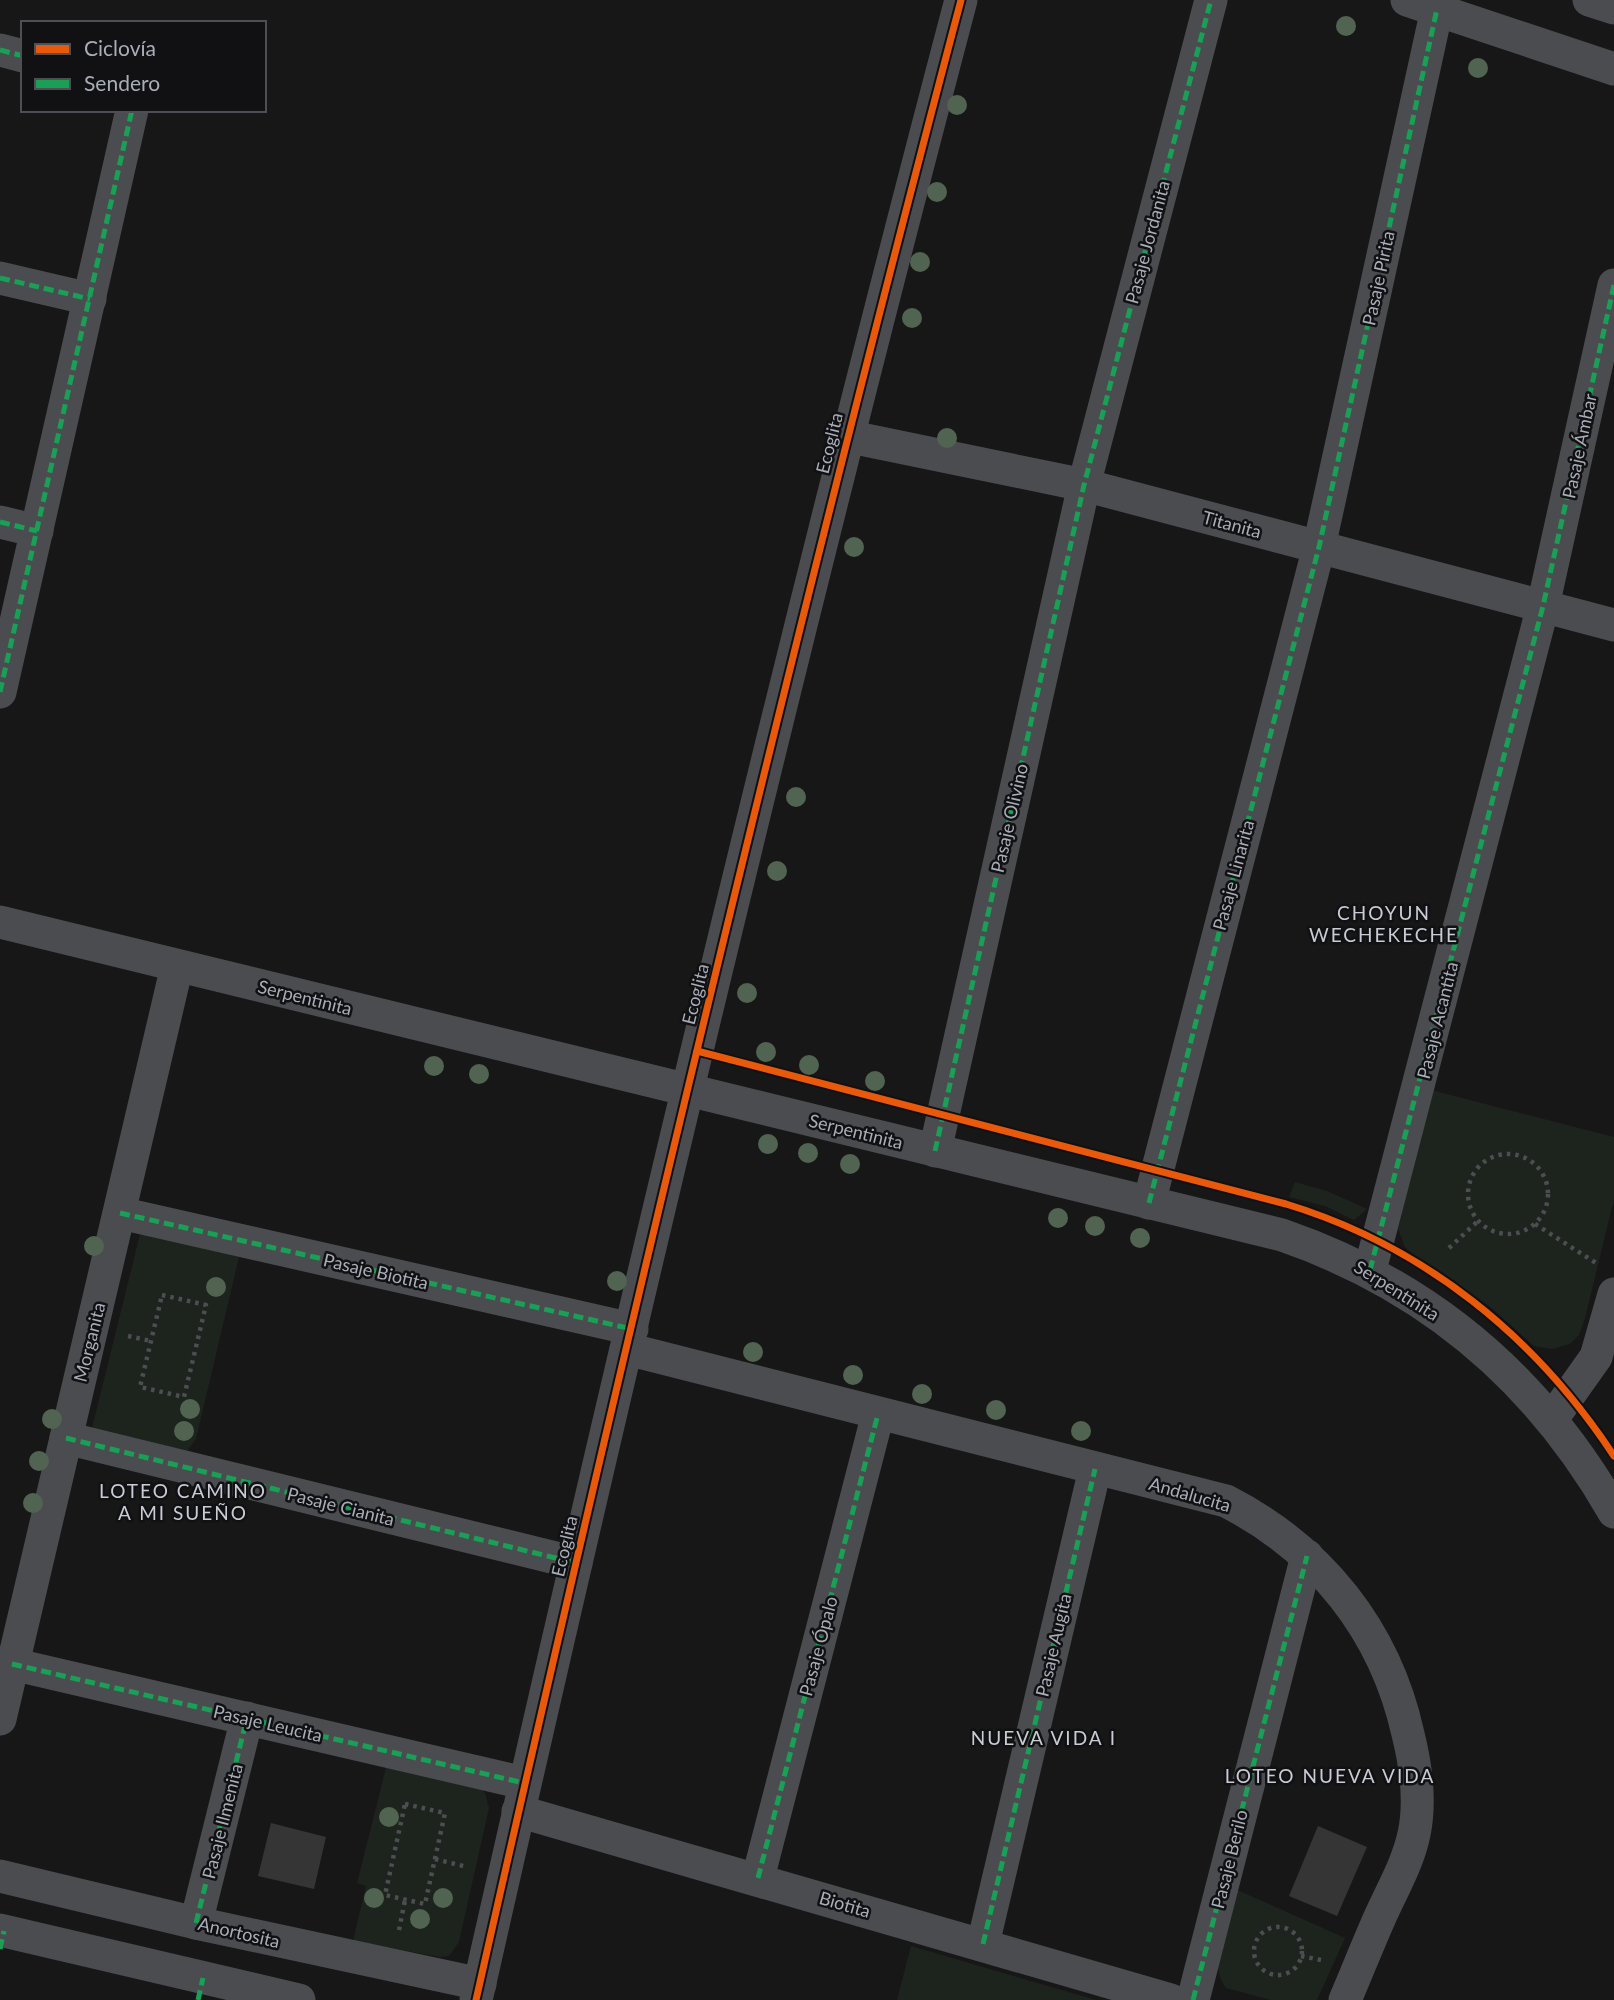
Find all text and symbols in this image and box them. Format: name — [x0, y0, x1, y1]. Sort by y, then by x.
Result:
legend — [21, 21, 266, 112]
text: Ciclovía — [84, 35, 156, 60]
text: Sendero — [84, 70, 160, 95]
street label: Pasaje Jordanita — [1120, 178, 1174, 306]
street label: Pasaje Pirita — [1357, 229, 1399, 327]
street label: Pasaje Ámbar — [1557, 391, 1601, 500]
street label: Ecoglita — [811, 410, 847, 476]
street label: Titanita — [1200, 506, 1264, 542]
street label: Pasaje Olivino — [986, 761, 1032, 875]
street label: Pasaje Linarita — [1208, 817, 1258, 933]
district label: CHOYUN WECHEKECHE — [1309, 901, 1459, 946]
street label: Pasaje Acantita — [1412, 959, 1462, 1081]
street label: Ecoglita — [677, 961, 713, 1027]
street label: Serpentinita — [256, 975, 354, 1019]
street label: Serpentinita — [807, 1109, 905, 1153]
street label: Pasaje Biotita — [321, 1248, 431, 1294]
street label: Serpentinita — [1350, 1255, 1444, 1325]
street label: Morganita — [69, 1300, 109, 1384]
street label: Andalucita — [1147, 1472, 1233, 1516]
district label: LOTEO CAMINO A MI SUEÑO — [99, 1479, 267, 1524]
street label: Pasaje Cianita — [285, 1482, 397, 1530]
street label: Ecoglita — [546, 1513, 582, 1579]
street label: Pasaje Augita — [1030, 1591, 1076, 1699]
street label: Pasaje Ópalo — [794, 1594, 842, 1698]
street label: Pasaje Leucita — [211, 1700, 325, 1746]
district label: NUEVA VIDA I — [971, 1726, 1117, 1749]
street label: Pasaje Ilmenita — [197, 1761, 247, 1881]
district label: LOTEO NUEVA VIDA — [1225, 1764, 1435, 1787]
street label: Pasaje Berilo — [1206, 1807, 1252, 1911]
street label: Biotita — [817, 1886, 873, 1922]
street label: Anortosita — [196, 1912, 282, 1952]

